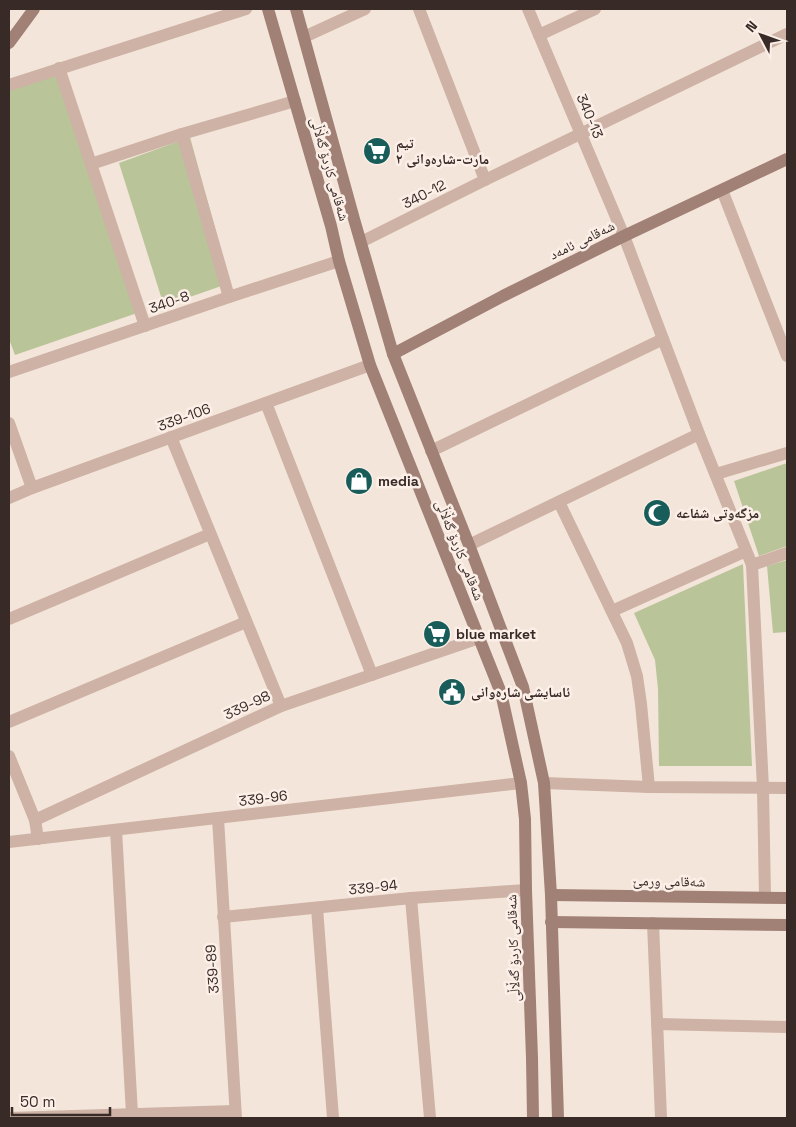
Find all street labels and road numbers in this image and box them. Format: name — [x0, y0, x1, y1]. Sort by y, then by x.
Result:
street label: 340-13 — [573, 91, 607, 141]
street label: شەقامی کاردۆ گەڵاڵی — [307, 115, 354, 223]
street label: 340-12 — [399, 175, 449, 213]
street label: شەقامی ئامەد — [546, 216, 618, 264]
street label: 340-8 — [147, 287, 192, 317]
street label: 339-106 — [155, 399, 213, 435]
street label: شەقامی کاردۆ گەڵاڵی — [432, 497, 489, 603]
street label: 339-98 — [221, 686, 273, 724]
street label: 339-96 — [238, 786, 288, 810]
street label: شەقامی ورمێ — [633, 871, 705, 891]
street label: 339-94 — [348, 875, 399, 899]
street label: شەقامی کاردۆ گەڵاڵی — [502, 894, 524, 1002]
street label: 339-89 — [201, 944, 223, 994]

